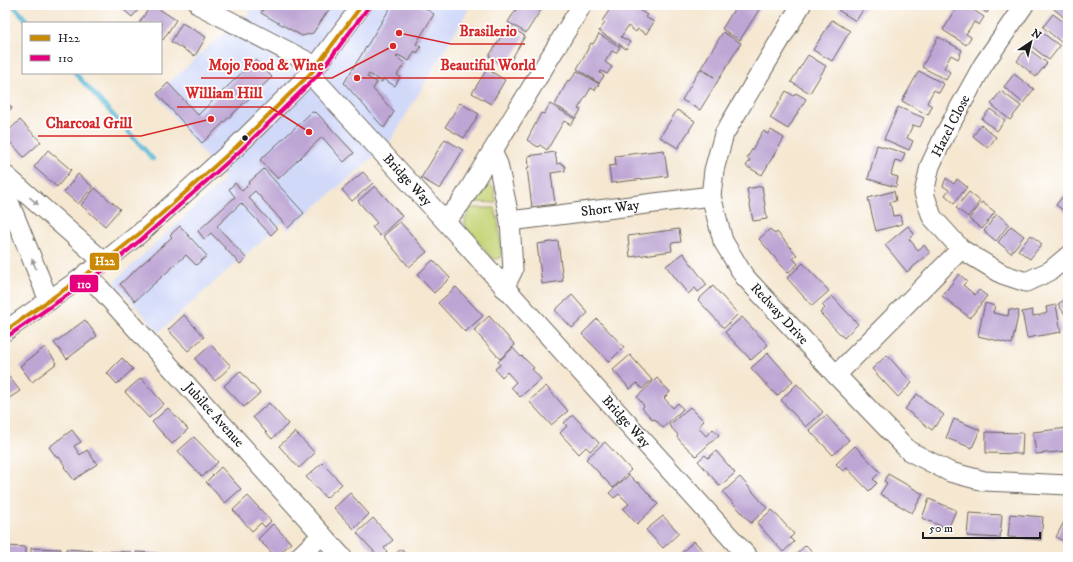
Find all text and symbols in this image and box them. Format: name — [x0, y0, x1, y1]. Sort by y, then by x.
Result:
callout: Brasilerio — [451, 17, 525, 44]
legend — [22, 22, 162, 74]
text: Brasilerio — [459, 22, 518, 41]
north arrow — [1011, 22, 1051, 62]
text: N — [1028, 26, 1044, 43]
text: H22 — [58, 31, 80, 46]
text: 110 — [58, 51, 73, 66]
callout: Mojo Food & Wine — [201, 51, 332, 78]
callout: Beautiful World — [433, 51, 544, 78]
text: Mojo Food & Wine — [208, 56, 324, 75]
text: Beautiful World — [440, 56, 536, 75]
callout: William Hill — [177, 80, 270, 107]
text: William Hill — [185, 84, 263, 103]
street label: Hazel Close — [928, 92, 974, 160]
callout: Charcoal Grill — [38, 109, 141, 136]
text: Charcoal Grill — [46, 114, 133, 133]
unlabelled marker — [240, 133, 250, 143]
street label: Bridge Way — [379, 150, 436, 210]
one-way arrow — [29, 196, 40, 205]
street label: Short Way — [580, 196, 641, 221]
line badge: H22 — [89, 252, 120, 271]
text: H22 — [95, 255, 116, 269]
one-way arrow — [31, 258, 37, 270]
line badge: 110 — [69, 274, 99, 293]
text: 110 — [77, 278, 91, 292]
street label: Redway Drive — [746, 279, 812, 349]
street label: Jubilee Avenue — [179, 377, 248, 451]
street label: Bridge Way — [598, 392, 655, 452]
scale bar — [923, 514, 1040, 540]
text: 50 m — [929, 521, 953, 536]

